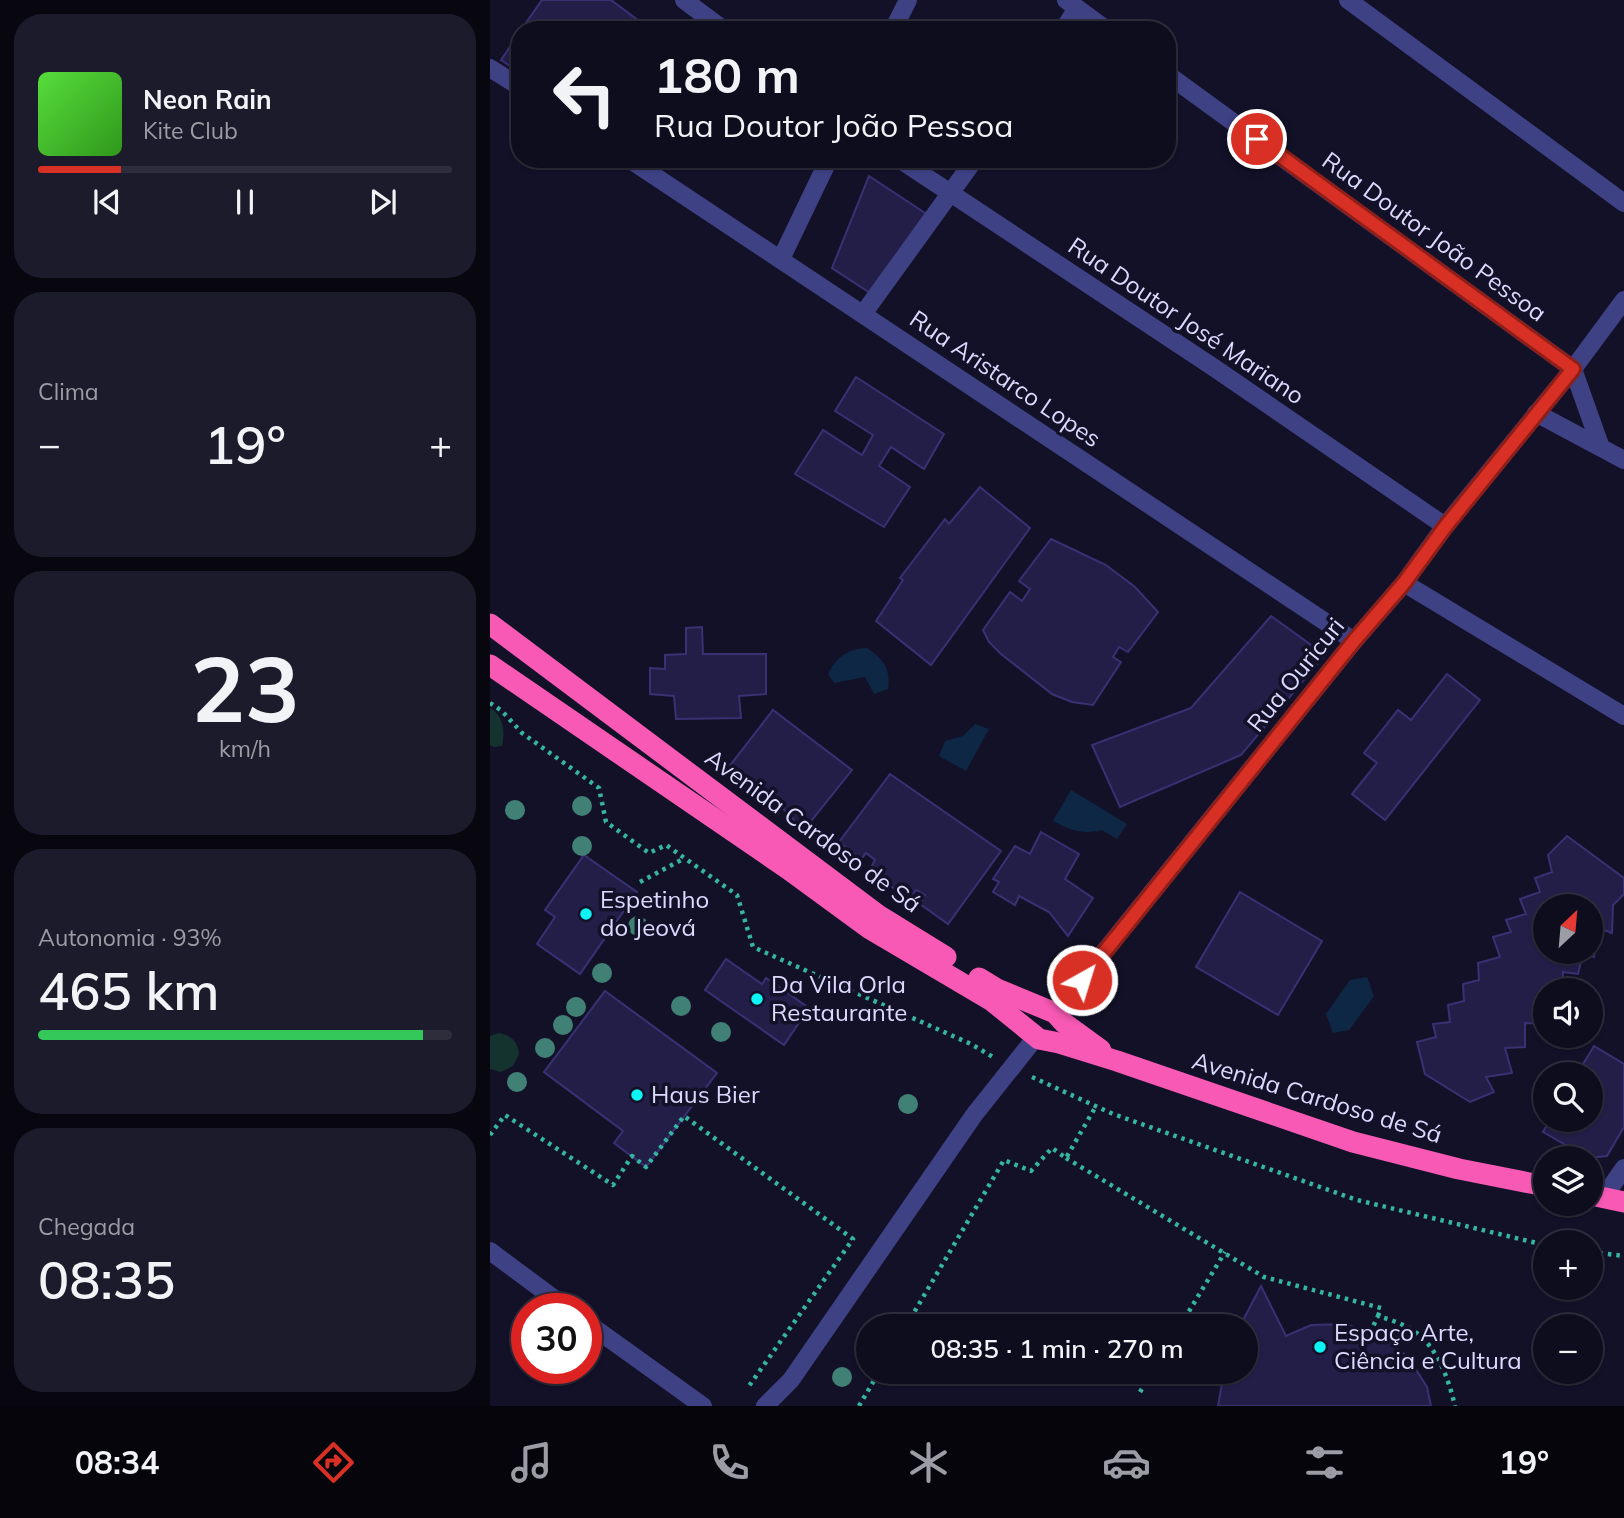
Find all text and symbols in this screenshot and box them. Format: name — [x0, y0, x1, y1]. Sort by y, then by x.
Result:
text: 180 m — [654, 44, 800, 105]
icon: left — [539, 49, 630, 140]
text: Neon Rain — [143, 83, 272, 116]
text: Rua Doutor João Pessoa — [654, 105, 1013, 145]
pin — [1227, 109, 1287, 169]
text: Kite Club — [143, 116, 238, 145]
icon: arrive — [1238, 120, 1276, 158]
street label: Rua Doutor João Pessoa — [1317, 145, 1552, 328]
icon: previous — [88, 183, 126, 221]
icon: pause — [226, 183, 264, 221]
icon: next — [364, 183, 402, 221]
street label: Rua Doutor José Mariano — [1063, 230, 1310, 410]
street label: Rua Aristarco Lopes — [904, 303, 1107, 453]
text: Clima — [38, 377, 99, 406]
text: 19° — [204, 412, 286, 477]
text: − — [38, 420, 61, 468]
text: + — [429, 420, 452, 468]
street label: Rua Ouricuri — [1240, 611, 1350, 737]
text: 23 — [190, 631, 300, 745]
text: km/h — [219, 734, 271, 763]
street label: Avenida Cardoso de Sá — [700, 742, 927, 919]
place label: Espetinho do Jeová — [600, 884, 709, 942]
north arrow — [1533, 894, 1603, 964]
map controls — [1533, 894, 1603, 1384]
marker: Espetinho do Jeová — [578, 906, 594, 922]
text: Autonomia · 93% — [38, 923, 222, 952]
position arrow — [1045, 943, 1119, 1017]
text: 465 km — [38, 958, 219, 1023]
place label: Da Vila Orla Restaurante — [771, 969, 907, 1027]
button: sound — [1533, 978, 1603, 1048]
marker: Da Vila Orla Restaurante — [749, 991, 765, 1007]
street label: Avenida Cardoso de Sá — [1189, 1045, 1446, 1149]
button: search — [1533, 1062, 1603, 1132]
place label: Haus Bier — [651, 1079, 760, 1109]
marker: Haus Bier — [629, 1087, 645, 1103]
button: layers — [1533, 1146, 1603, 1216]
text: Chegada — [38, 1212, 135, 1241]
button: + — [1533, 1230, 1603, 1300]
text: 08:35 — [38, 1247, 175, 1312]
speed limit sign: 30 — [511, 1293, 602, 1384]
button: − — [1533, 1314, 1603, 1384]
place label: Espaço Arte, Ciência e Cultura — [1334, 1317, 1522, 1375]
text: 08:35 · 1 min · 270 m — [930, 1332, 1184, 1365]
marker: Espaço Arte, Ciência e Cultura — [1312, 1339, 1328, 1355]
icon: directions — [309, 1438, 358, 1487]
icon: music — [507, 1438, 556, 1487]
icon: phone — [705, 1438, 754, 1487]
icon: climate — [904, 1438, 953, 1487]
icon: car — [1102, 1438, 1151, 1487]
icon: filters — [1300, 1438, 1349, 1487]
text: 08:34 — [75, 1442, 159, 1482]
text: 19° — [1499, 1442, 1549, 1482]

